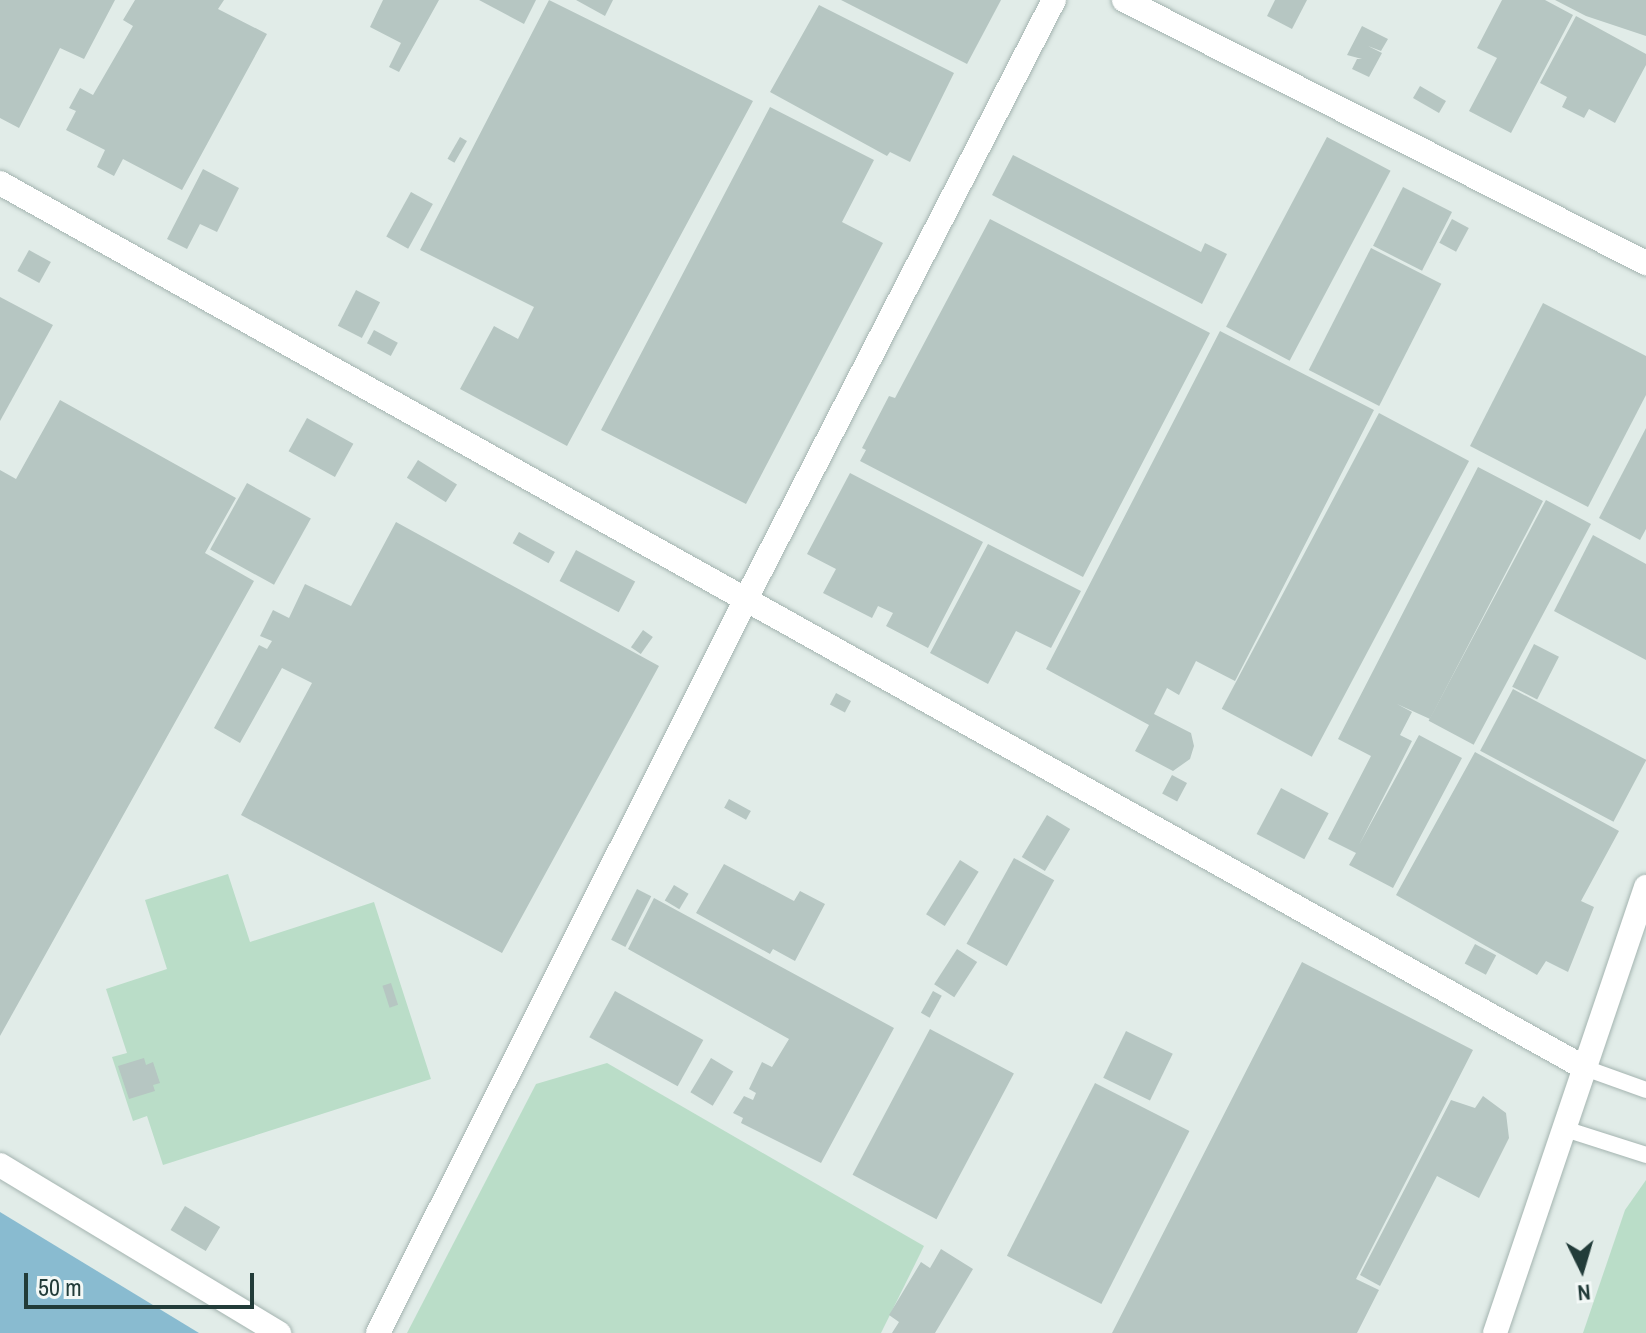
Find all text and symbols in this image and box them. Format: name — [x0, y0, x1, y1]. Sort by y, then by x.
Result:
north arrow — [1542, 1229, 1622, 1309]
scale bar — [28, 1257, 258, 1307]
text: 50 m — [38, 1271, 82, 1303]
text: N — [1576, 1277, 1592, 1308]

